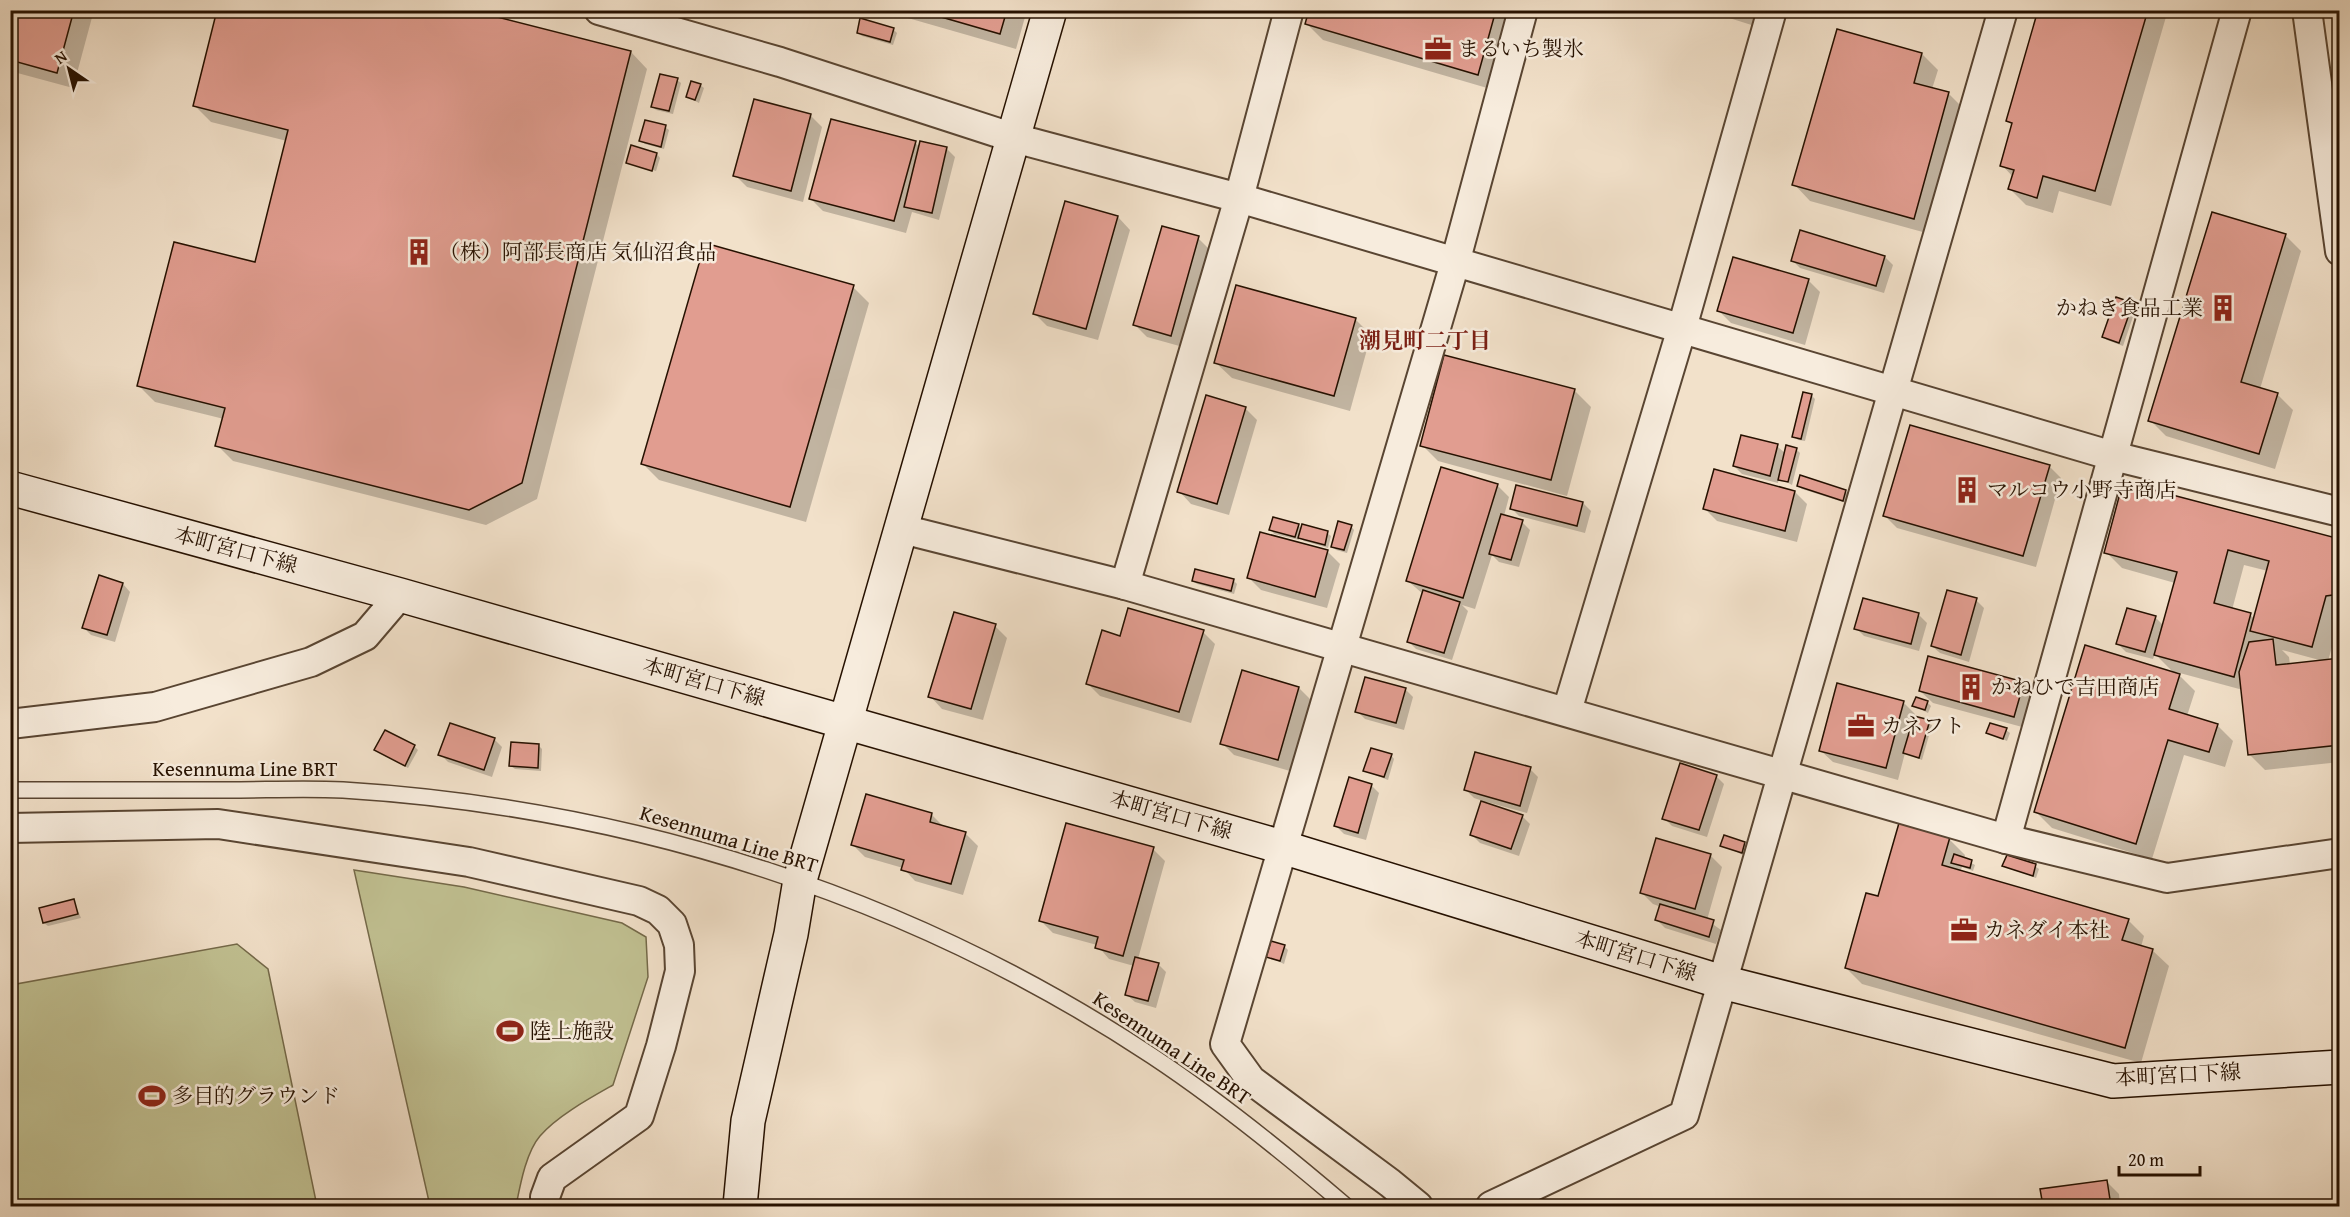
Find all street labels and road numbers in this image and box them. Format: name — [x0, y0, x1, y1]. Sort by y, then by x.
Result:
street label: 本町宮口下線 — [171, 518, 301, 581]
street label: 本町宮口下線 — [639, 649, 769, 714]
street label: Kesennuma Line BRT — [153, 753, 338, 784]
street label: 本町宮口下線 — [1106, 782, 1236, 847]
street label: Kesennuma Line BRT — [636, 797, 822, 880]
street label: 本町宮口下線 — [1571, 922, 1701, 989]
street label: Kesennuma Line BRT — [1087, 983, 1258, 1112]
street label: 本町宮口下線 — [2114, 1056, 2242, 1093]

